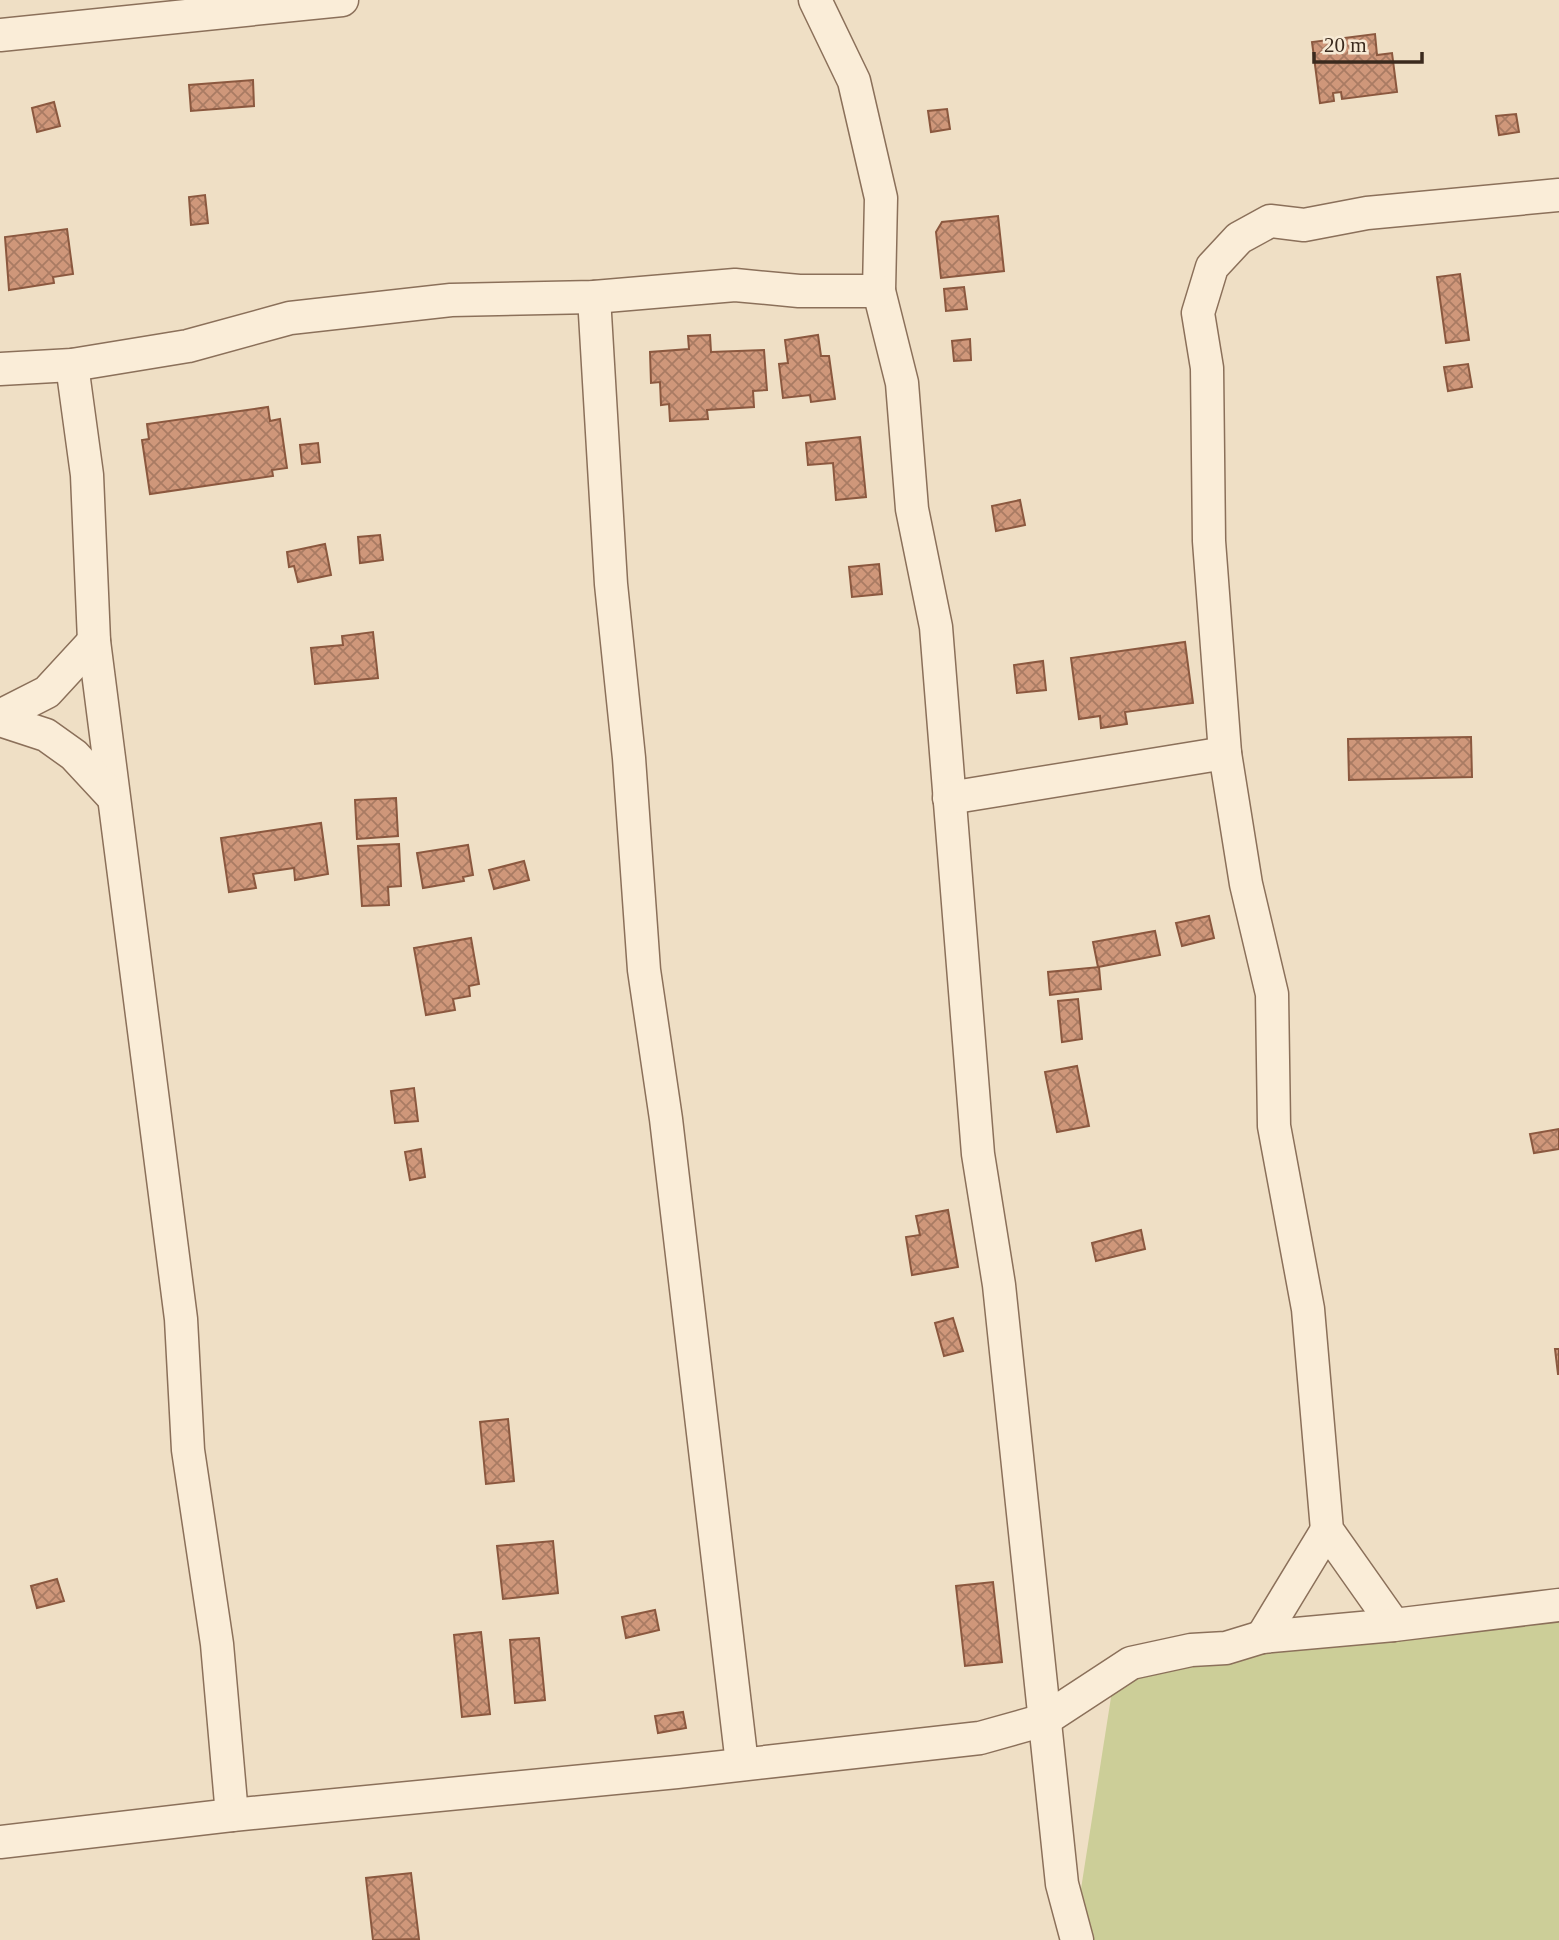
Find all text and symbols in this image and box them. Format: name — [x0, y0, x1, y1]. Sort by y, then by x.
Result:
scale bar — [1314, 21, 1422, 65]
text: 20 m — [1324, 33, 1367, 57]

